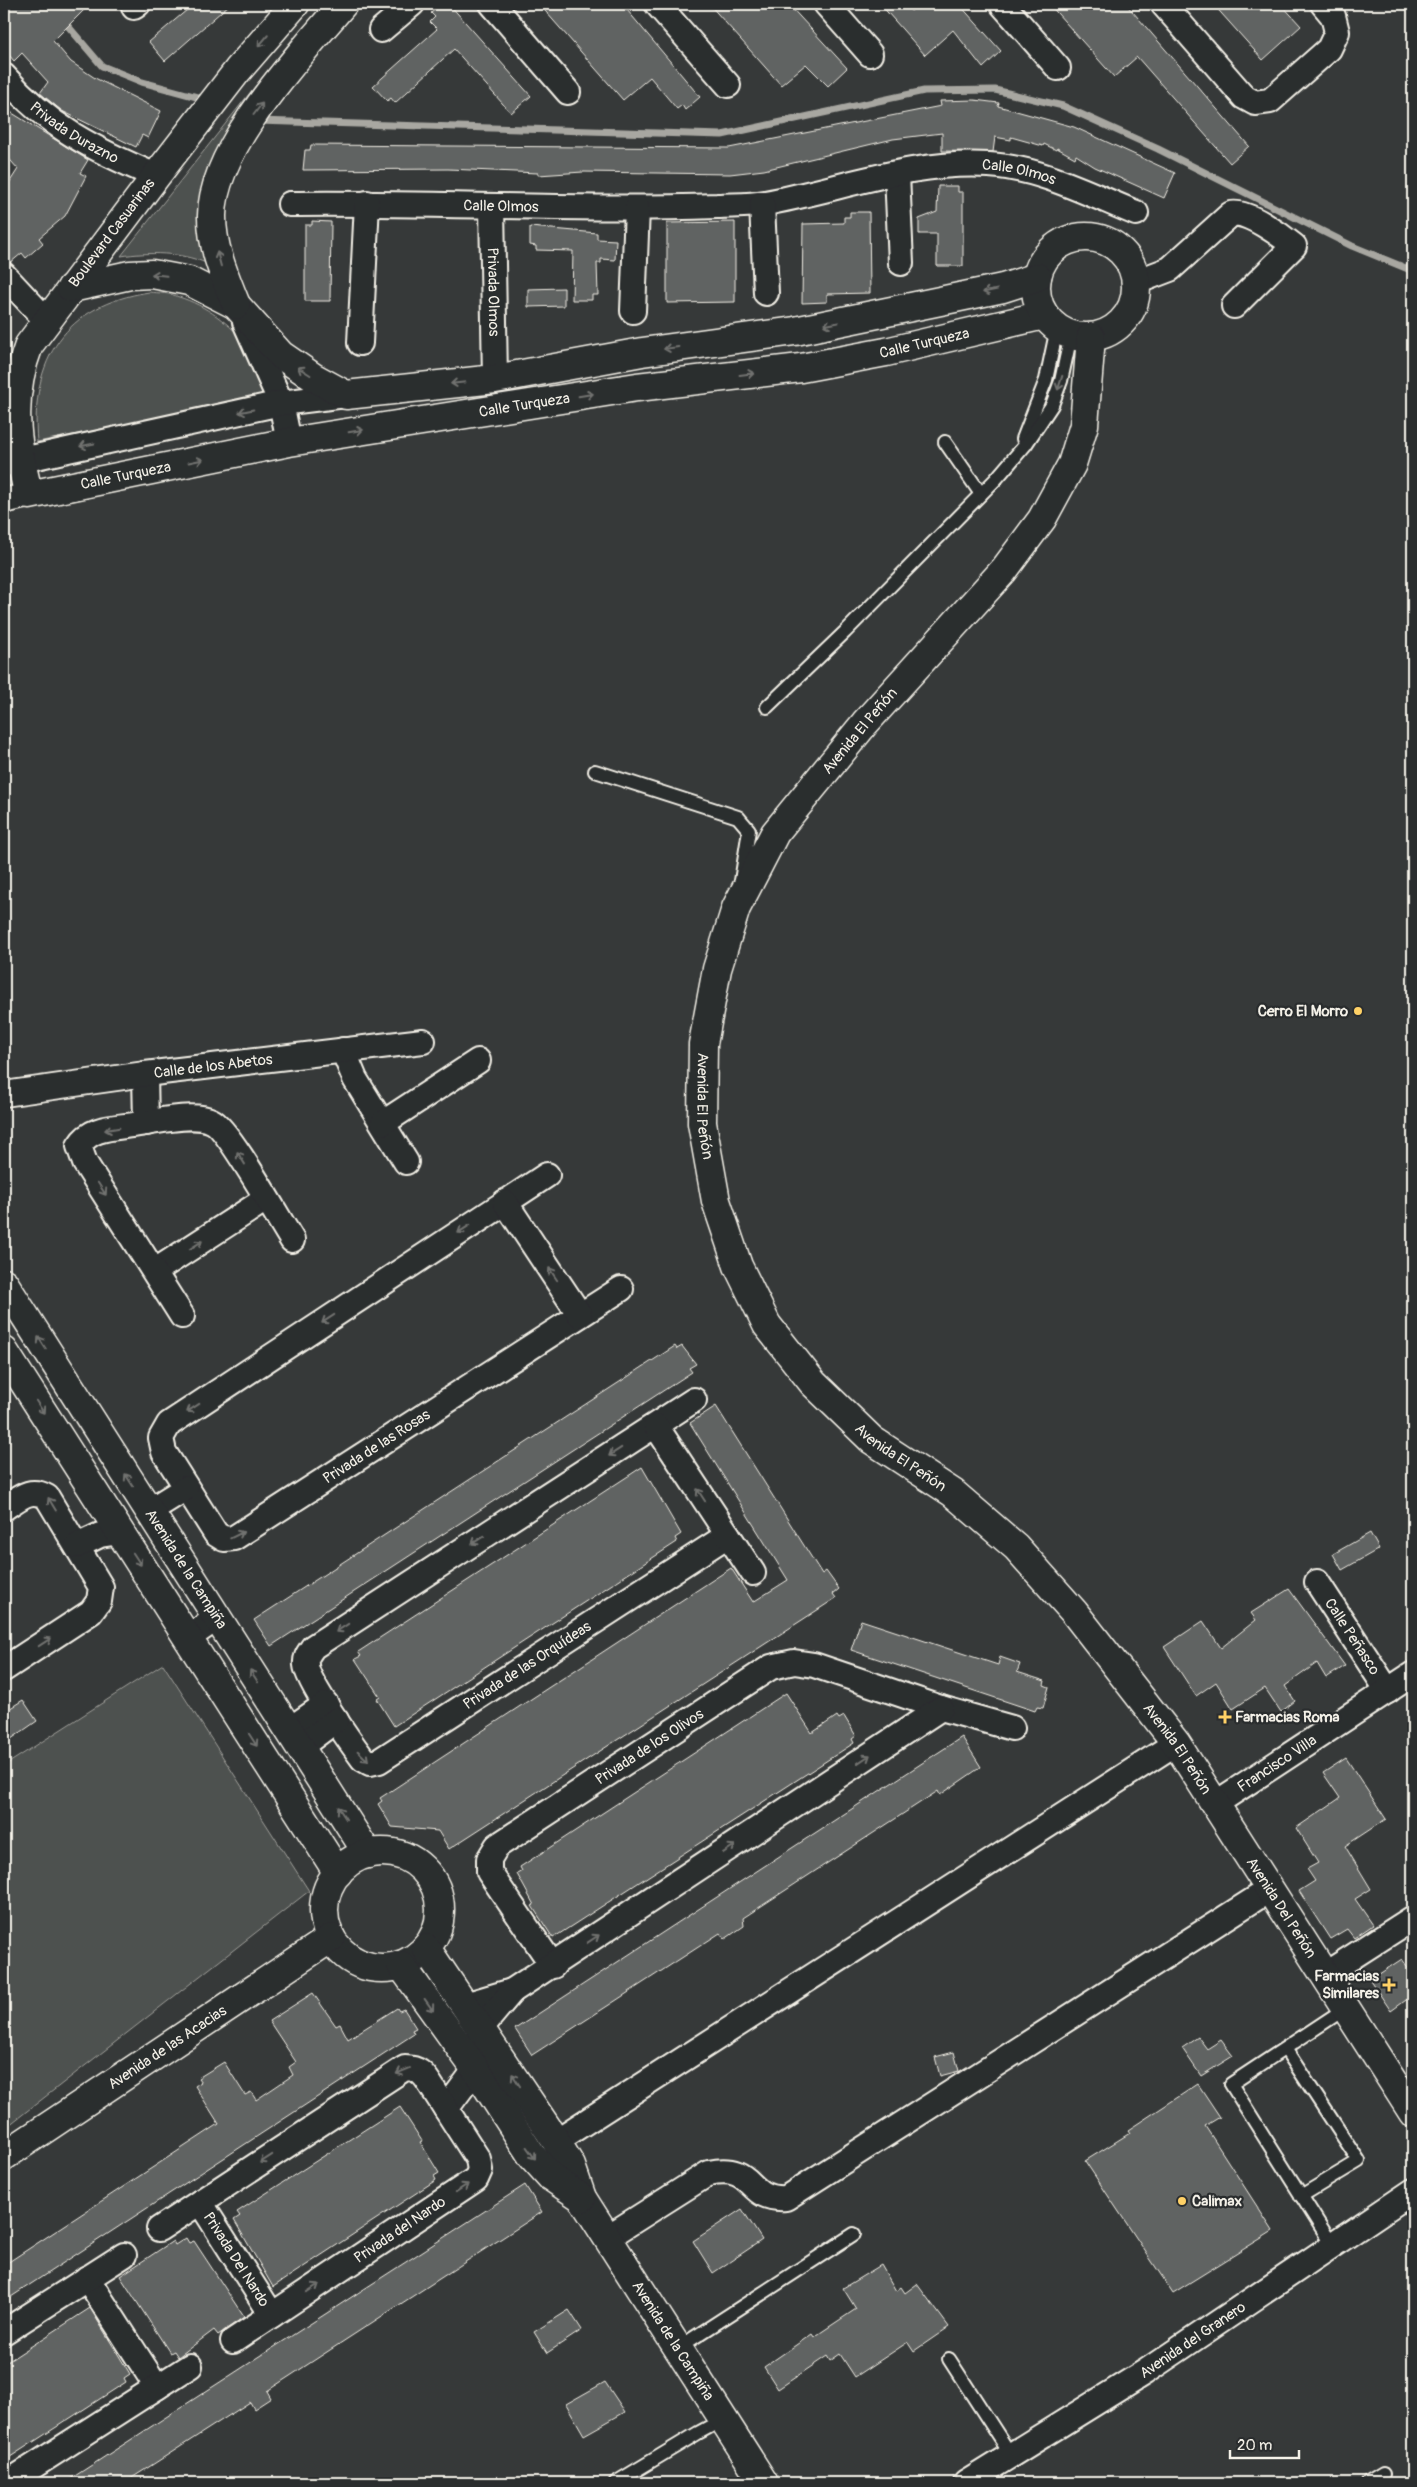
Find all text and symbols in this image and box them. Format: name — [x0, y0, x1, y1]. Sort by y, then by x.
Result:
one-way arrow — [257, 34, 269, 47]
street label: Privada Durazno — [26, 98, 122, 167]
one-way arrow — [253, 102, 263, 116]
street label: Calle Olmos — [982, 155, 1059, 189]
street label: Boulevard Casuarinas — [65, 174, 159, 291]
street label: Calle Olmos — [463, 196, 539, 216]
street label: Privada Olmos — [483, 247, 504, 337]
one-way arrow — [214, 252, 223, 268]
one-way arrow — [151, 270, 167, 279]
one-way arrow — [983, 286, 999, 296]
one-way arrow — [824, 319, 840, 329]
street label: Calle Turqueza — [878, 323, 971, 363]
one-way arrow — [663, 344, 679, 354]
one-way arrow — [297, 366, 311, 376]
one-way arrow — [739, 369, 755, 379]
one-way arrow — [1055, 375, 1064, 390]
one-way arrow — [451, 378, 467, 388]
street label: Calle Turqueza — [478, 388, 571, 421]
one-way arrow — [577, 389, 593, 399]
one-way arrow — [239, 407, 255, 416]
one-way arrow — [348, 426, 364, 436]
one-way arrow — [80, 441, 96, 450]
one-way arrow — [188, 455, 204, 465]
street label: Calle Turqueza — [79, 457, 172, 494]
street label: Avenida El Peñón — [818, 684, 902, 778]
place label: Cerro El Morro — [1258, 1002, 1348, 1021]
marker: Cerro El Morro — [1352, 1005, 1364, 1017]
street label: Calle de los Abetos — [153, 1049, 274, 1082]
street label: Avenida El Peñón — [692, 1052, 718, 1161]
one-way arrow — [104, 1124, 120, 1134]
one-way arrow — [236, 1152, 246, 1166]
one-way arrow — [97, 1181, 107, 1195]
one-way arrow — [457, 1224, 471, 1234]
one-way arrow — [189, 1239, 203, 1250]
one-way arrow — [547, 1267, 558, 1281]
one-way arrow — [322, 1314, 336, 1324]
one-way arrow — [36, 1336, 46, 1350]
one-way arrow — [35, 1400, 45, 1414]
one-way arrow — [186, 1403, 200, 1413]
street label: Privada de las Rosas — [319, 1405, 434, 1488]
street label: Avenida El Peñón — [851, 1419, 950, 1496]
one-way arrow — [608, 1447, 622, 1457]
one-way arrow — [124, 1473, 134, 1487]
one-way arrow — [696, 1488, 706, 1502]
one-way arrow — [46, 1497, 57, 1511]
street label: Avenida de la Campiña — [141, 1505, 231, 1632]
one-way arrow — [229, 1530, 244, 1539]
one-way arrow — [471, 1535, 485, 1545]
one-way arrow — [132, 1551, 142, 1565]
street label: Calle Peñasco — [1321, 1594, 1384, 1678]
street label: Privada de las Orquídeas — [459, 1617, 595, 1714]
one-way arrow — [335, 1624, 349, 1634]
one-way arrow — [37, 1637, 51, 1647]
one-way arrow — [249, 1669, 259, 1683]
street label: Avenida El Peñón — [1139, 1699, 1216, 1798]
street label: Privada de los Olivos — [592, 1704, 707, 1789]
place label: Farmacias Roma — [1235, 1708, 1340, 1727]
marker: Farmacias Roma — [1219, 1711, 1231, 1723]
street label: Francisco Villa — [1234, 1730, 1320, 1796]
one-way arrow — [248, 1732, 258, 1746]
one-way arrow — [357, 1750, 369, 1762]
one-way arrow — [857, 1754, 871, 1765]
one-way arrow — [336, 1806, 346, 1820]
one-way arrow — [721, 1844, 735, 1854]
street label: Avenida Del Peñón — [1242, 1854, 1321, 1962]
one-way arrow — [586, 1934, 600, 1944]
place label: Farmacias Similares — [1314, 1967, 1379, 2003]
marker: Farmacias Similares — [1383, 1979, 1395, 1991]
one-way arrow — [424, 1998, 435, 2011]
street label: Avenida de las Acacias — [104, 2001, 230, 2094]
one-way arrow — [396, 2067, 411, 2076]
one-way arrow — [511, 2073, 521, 2087]
one-way arrow — [526, 2146, 536, 2160]
one-way arrow — [260, 2154, 274, 2164]
one-way arrow — [455, 2183, 469, 2193]
street label: Privada del Nardo — [350, 2192, 450, 2268]
place label: Calimax — [1192, 2192, 1242, 2211]
marker: Calimax — [1176, 2195, 1188, 2207]
street label: Privada Del Nardo — [199, 2208, 274, 2310]
street label: Avenida de la Campiña — [628, 2277, 718, 2404]
one-way arrow — [305, 2283, 319, 2293]
street label: Avenida del Granero — [1136, 2297, 1249, 2383]
scale bar — [1230, 2427, 1298, 2459]
text: 20 m — [1237, 2436, 1272, 2455]

